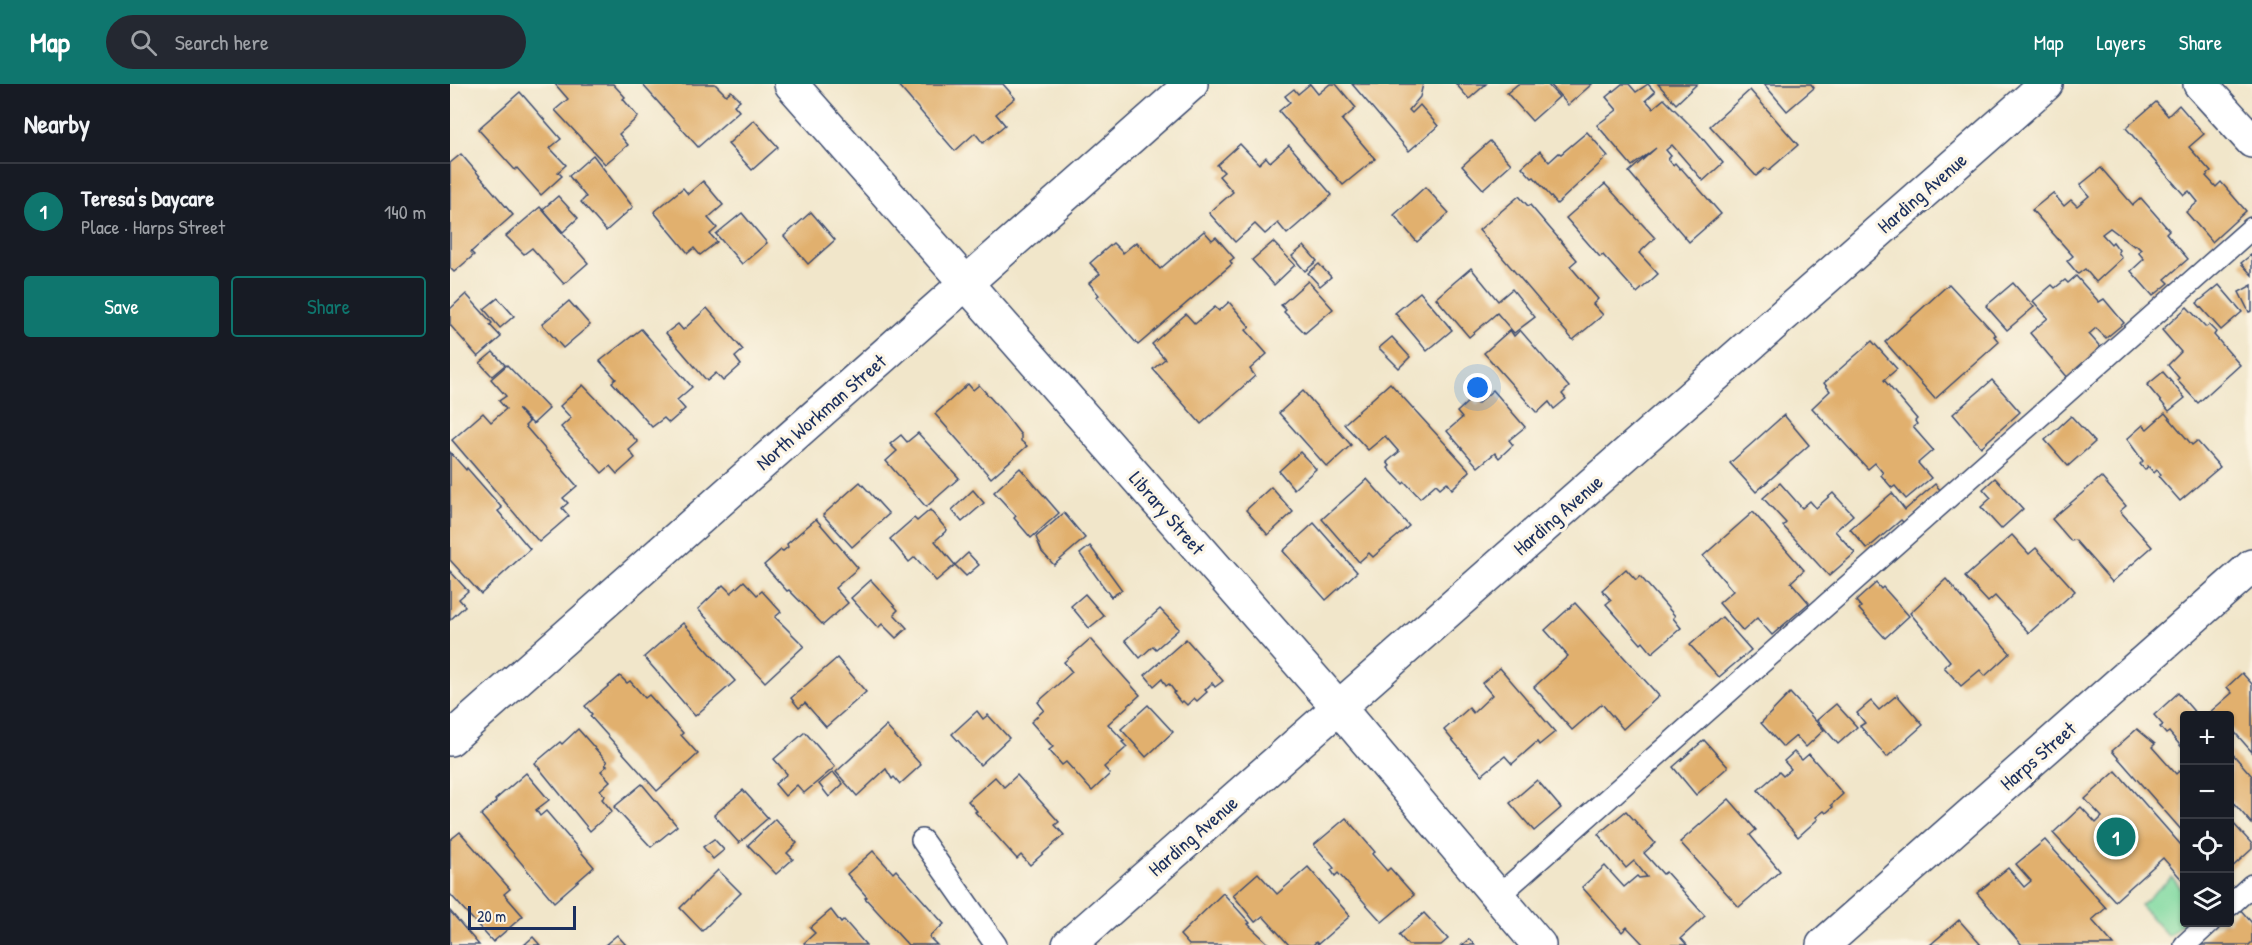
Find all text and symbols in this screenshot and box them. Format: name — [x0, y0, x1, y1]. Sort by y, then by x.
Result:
search box — [106, 15, 526, 69]
text: Map — [30, 23, 70, 61]
icon: search — [127, 26, 160, 59]
text: Search here — [175, 27, 269, 57]
text: Map — [2034, 28, 2063, 57]
text: Layers — [2096, 28, 2146, 57]
text: Share — [2179, 28, 2222, 57]
text: Nearby — [24, 106, 90, 141]
street label: Harding Avenue — [1871, 146, 1972, 239]
text: Teresa's Daycare — [81, 183, 214, 213]
text: 1 — [40, 198, 47, 225]
text: 140 m — [384, 198, 426, 225]
text: Place · Harps Street — [81, 213, 225, 240]
button: Save — [24, 276, 219, 337]
button: Share — [231, 276, 426, 337]
street label: North Workman Street — [750, 347, 892, 476]
your location — [1463, 373, 1492, 402]
street label: Library Street — [1123, 465, 1212, 561]
street label: Harding Avenue — [1507, 468, 1608, 561]
map controls — [2180, 711, 2234, 927]
button: + — [2180, 711, 2234, 765]
street label: Harps Street — [1994, 714, 2082, 796]
button: − — [2180, 765, 2234, 819]
street label: Harding Avenue — [1142, 789, 1243, 882]
pin: 1 — [2096, 814, 2136, 860]
button: locate — [2180, 819, 2234, 873]
button: layers — [2180, 873, 2234, 927]
scale bar — [468, 903, 576, 930]
text: 20 m — [477, 905, 506, 927]

